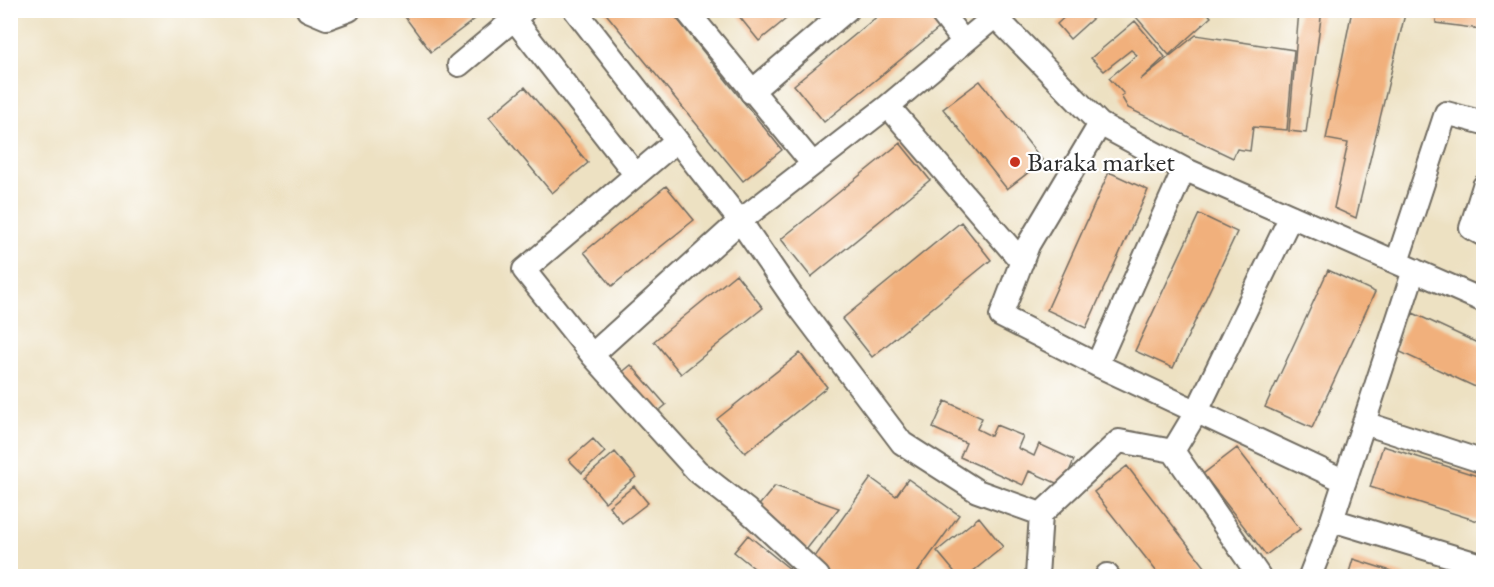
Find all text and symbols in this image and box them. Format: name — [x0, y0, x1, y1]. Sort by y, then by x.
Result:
place label: Baraka market — [1027, 144, 1175, 179]
marker: Baraka market — [1008, 155, 1022, 169]

